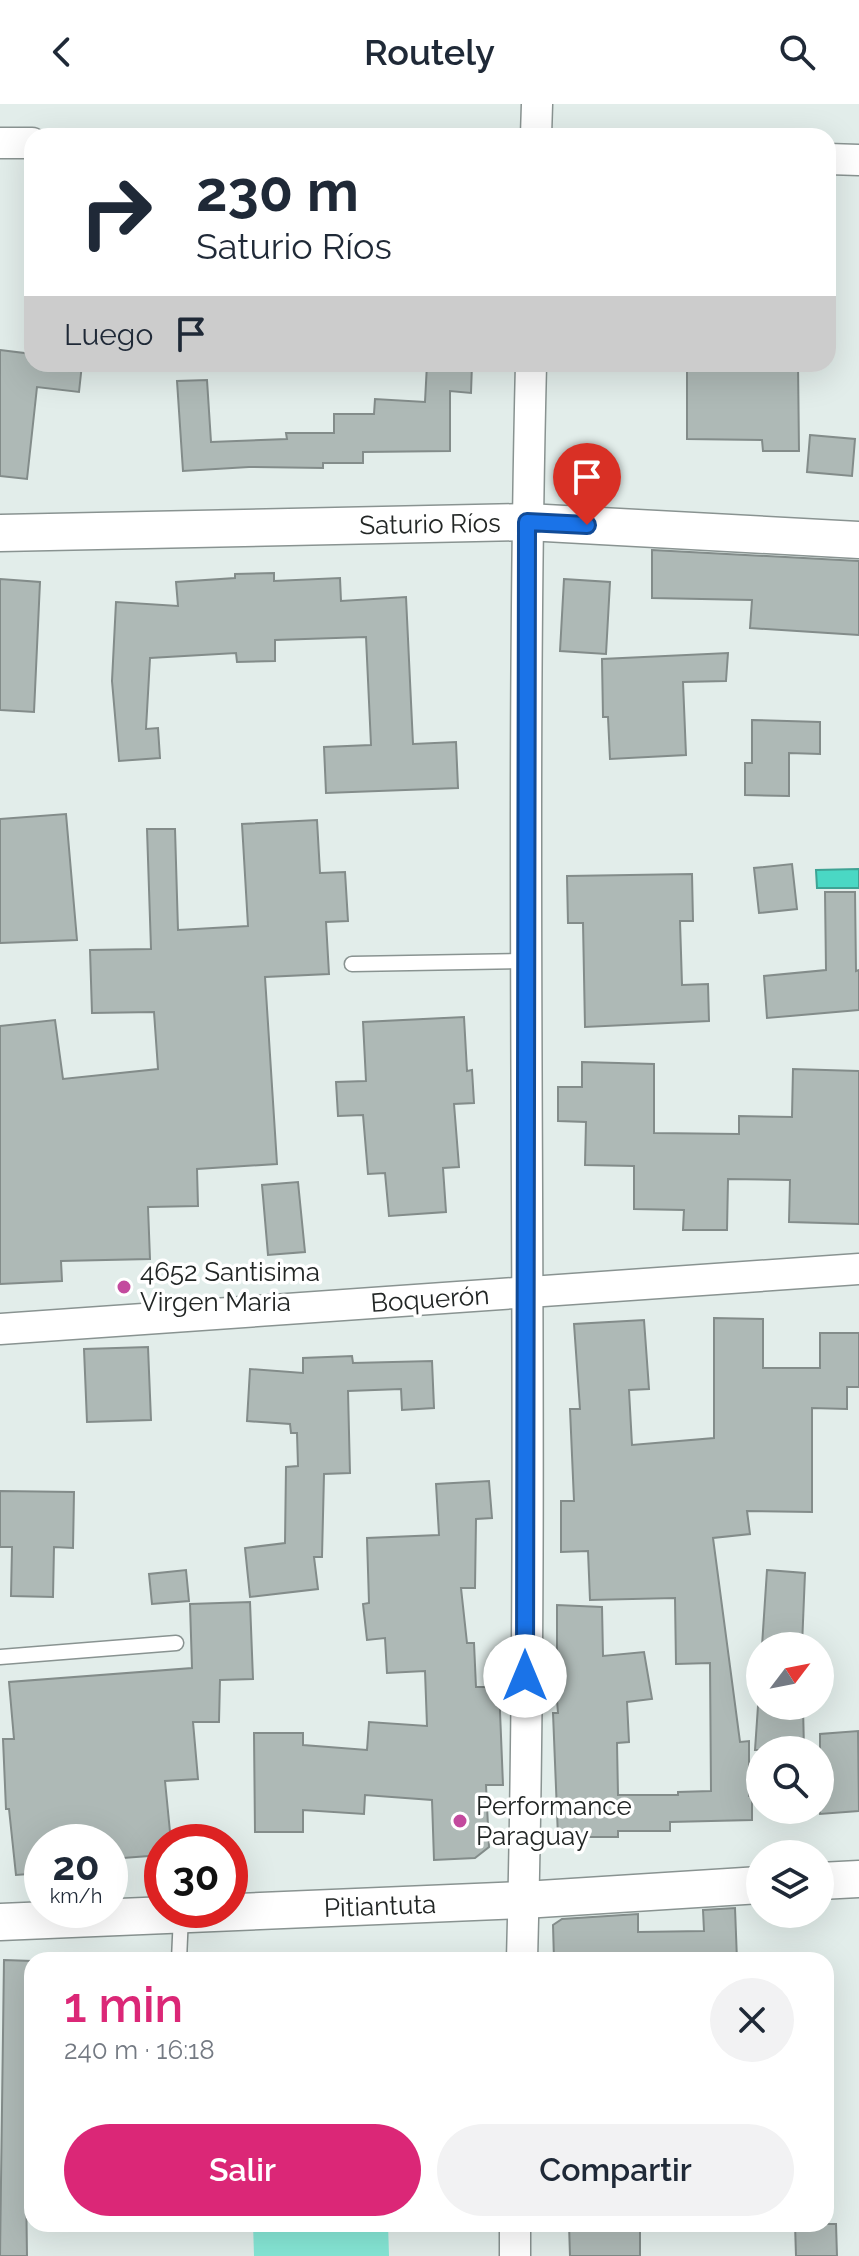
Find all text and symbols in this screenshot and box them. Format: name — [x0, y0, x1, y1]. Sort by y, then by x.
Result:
icon: back — [40, 30, 84, 74]
icon: search — [775, 30, 819, 74]
text: Routely — [364, 31, 495, 73]
text: 230 m — [196, 158, 359, 224]
icon: right — [64, 160, 168, 264]
text: Saturio Ríos — [196, 225, 392, 267]
icon: arrive — [169, 312, 213, 356]
text: Luego — [64, 317, 153, 352]
pin — [553, 443, 621, 525]
icon: arrive — [565, 455, 609, 499]
street label: Saturio Ríos — [359, 508, 501, 540]
place label: 4652 Santisima Virgen Maria — [140, 1257, 320, 1317]
marker: 4652 Santisima Virgen Maria — [115, 1278, 133, 1296]
street label: Boquerón — [370, 1280, 490, 1318]
north arrow — [746, 1632, 834, 1720]
map controls — [746, 1632, 834, 1928]
position arrow — [483, 1634, 567, 1718]
button: search — [746, 1736, 834, 1824]
place label: Performance Paraguay — [476, 1791, 632, 1851]
marker: Performance Paraguay — [451, 1812, 469, 1830]
speed limit sign: 30 — [144, 1824, 248, 1928]
button: layers — [746, 1840, 834, 1928]
text: 20 — [52, 1842, 100, 1889]
text: km/h — [50, 1884, 102, 1908]
street label: Pitiantuta — [323, 1889, 437, 1923]
text: 1 min — [64, 1977, 183, 2033]
button: close — [710, 1978, 794, 2062]
text: 240 m · 16:18 — [64, 2035, 215, 2065]
button: Salir — [64, 2124, 421, 2216]
button: Compartir — [437, 2124, 794, 2216]

